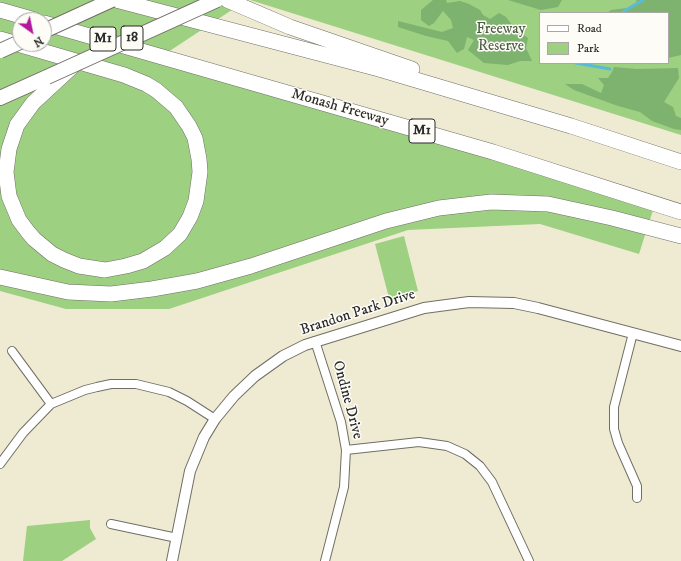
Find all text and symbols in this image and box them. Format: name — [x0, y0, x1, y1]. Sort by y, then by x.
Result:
north arrow — [12, 12, 52, 52]
legend — [539, 12, 669, 64]
park label: Freeway Reserve — [476, 21, 526, 56]
text: Road — [577, 21, 602, 36]
road number: 18 — [121, 26, 143, 50]
road number: M1 — [90, 27, 116, 51]
text: N — [30, 33, 46, 50]
text: Park — [577, 41, 599, 56]
street label: Monash Freeway — [289, 85, 391, 131]
road number: M1 — [409, 119, 435, 143]
street label: Brandon Park Drive — [298, 286, 418, 340]
street label: Ondine Drive — [328, 359, 366, 441]

